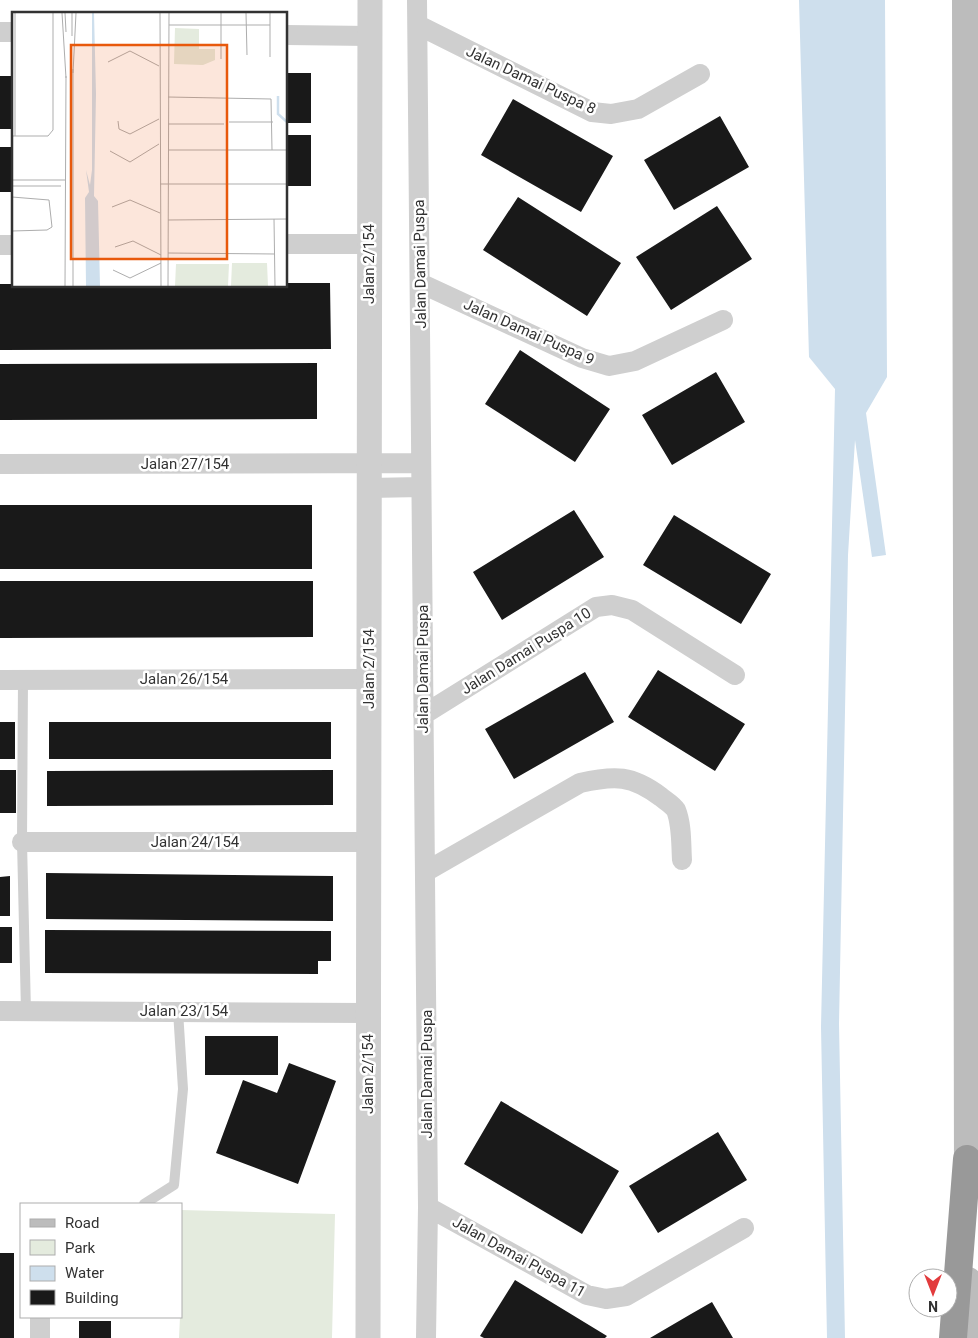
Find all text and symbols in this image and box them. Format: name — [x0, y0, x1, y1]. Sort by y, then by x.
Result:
inset map — [12, 12, 288, 288]
street label: Jalan Damai Puspa 8 — [463, 42, 599, 118]
street label: Jalan Damai Puspa — [410, 199, 430, 329]
street label: Jalan 2/154 — [360, 223, 378, 304]
street label: Jalan Damai Puspa 9 — [461, 295, 597, 369]
street label: Jalan 27/154 — [141, 455, 230, 473]
street label: Jalan Damai Puspa 10 — [458, 604, 594, 698]
street label: Jalan Damai Puspa — [414, 605, 432, 734]
street label: Jalan 2/154 — [360, 628, 378, 709]
street label: Jalan 26/154 — [140, 670, 229, 688]
street label: Jalan 24/154 — [151, 833, 240, 851]
street label: Jalan 23/154 — [140, 1002, 229, 1020]
street label: Jalan Damai Puspa — [418, 1010, 436, 1139]
street label: Jalan 2/154 — [359, 1033, 377, 1114]
legend — [20, 1203, 182, 1318]
street label: Jalan Damai Puspa 11 — [449, 1213, 589, 1301]
text: Road — [65, 1214, 99, 1232]
text: Park — [65, 1239, 96, 1257]
text: Water — [65, 1264, 104, 1282]
north arrow — [908, 1268, 958, 1318]
text: Building — [65, 1289, 119, 1307]
text: N — [928, 1298, 938, 1314]

